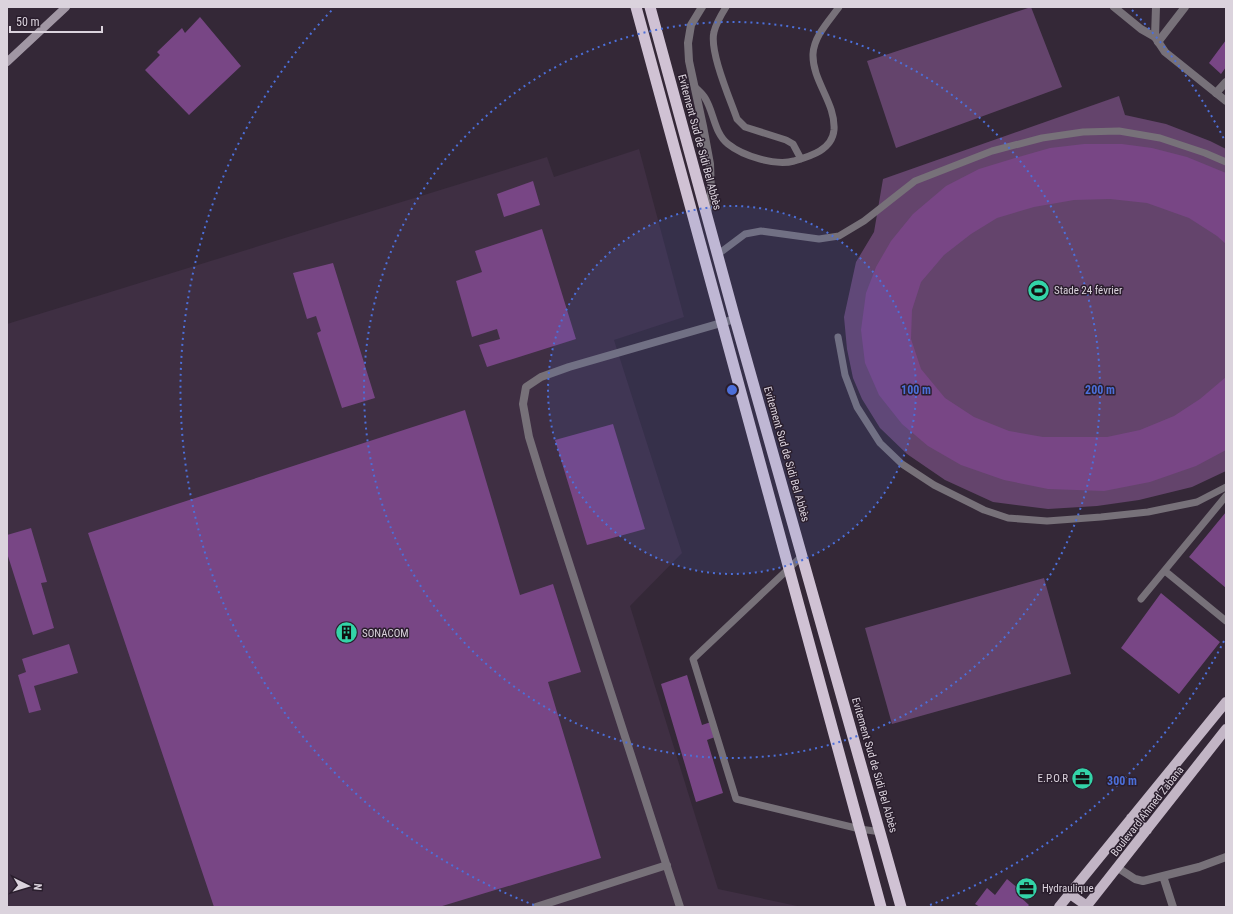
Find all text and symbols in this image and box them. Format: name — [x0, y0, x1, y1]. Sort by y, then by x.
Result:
scale bar — [10, 8, 102, 34]
text: 50 m — [16, 15, 40, 29]
street label: Evitement Sud de Sidi Bel Abbès — [675, 73, 724, 211]
sports icon: Stade 24 février — [1025, 277, 1051, 303]
place label: Stade 24 février — [1054, 284, 1123, 297]
centre of rings — [725, 383, 739, 397]
text: 100 m — [901, 383, 931, 397]
text: 200 m — [1085, 383, 1115, 397]
street label: Evitement Sud de Sidi Bel Abbès — [761, 385, 812, 523]
building icon: SONACOM — [333, 620, 359, 646]
place label: SONACOM — [362, 627, 409, 640]
street label: Evitement Sud de Sidi Bel Abbès — [849, 696, 900, 834]
street label: Boulevard Ahmed Zabana — [1108, 764, 1187, 859]
office icon: E.P.O.R — [1070, 765, 1096, 791]
place label: E.P.O.R — [1038, 772, 1068, 785]
text: 300 m — [1107, 774, 1137, 788]
north arrow — [8, 866, 48, 906]
office icon: Hydraulique — [1014, 875, 1040, 901]
place label: Hydraulique — [1042, 882, 1094, 895]
text: N — [31, 883, 44, 891]

